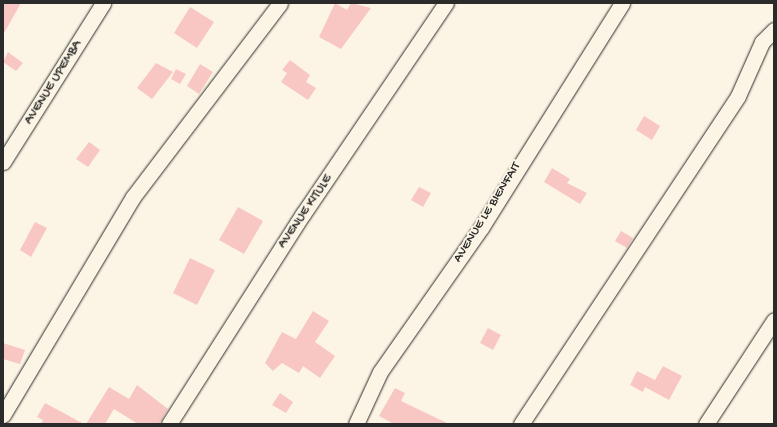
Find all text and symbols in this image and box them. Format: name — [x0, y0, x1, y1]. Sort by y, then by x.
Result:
street label: AVENUE UPEMBA — [22, 38, 86, 128]
street label: AVENUE LE BIENFAIT — [451, 160, 525, 266]
street label: AVENUE KITULE — [276, 172, 336, 252]

